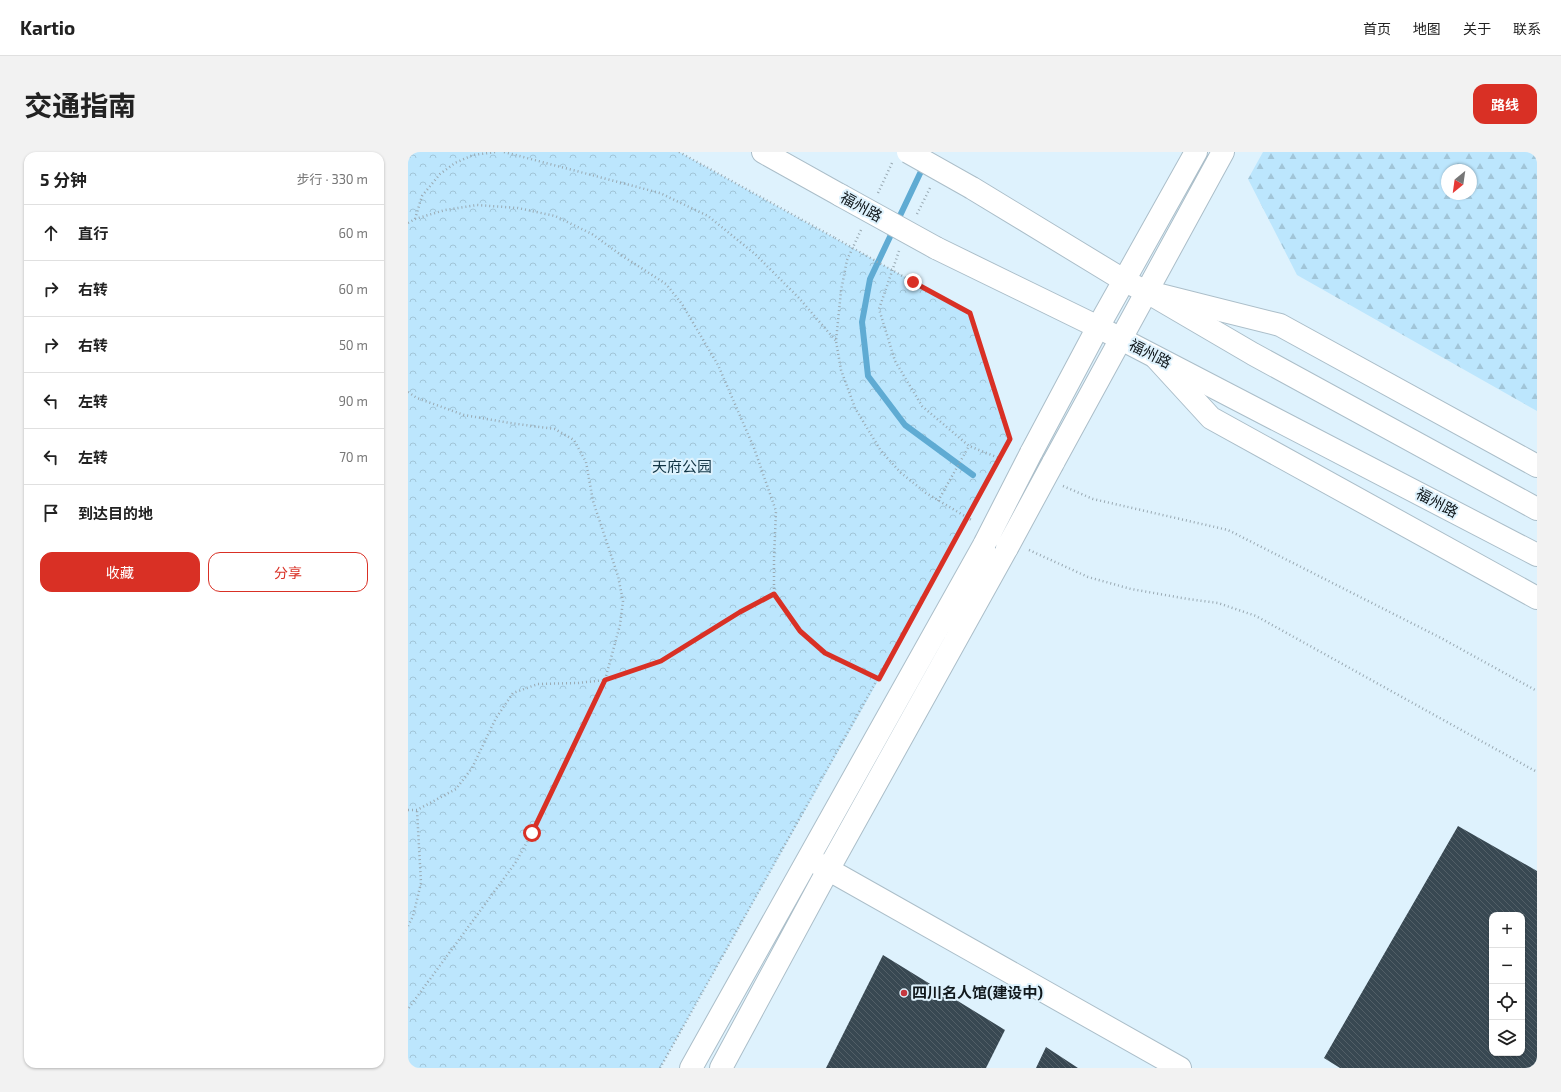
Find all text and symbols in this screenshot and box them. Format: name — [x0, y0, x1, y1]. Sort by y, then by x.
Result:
text: Kartio — [20, 16, 75, 39]
text: 首页 — [1363, 20, 1391, 37]
text: 地图 — [1413, 20, 1441, 37]
text: 关于 — [1463, 20, 1491, 37]
text: 联系 — [1513, 20, 1541, 37]
button: 路线 — [1473, 84, 1537, 124]
text: 交通指南 — [24, 88, 136, 122]
north arrow — [1441, 164, 1477, 200]
text: 5 分钟 — [40, 169, 87, 189]
text: 步行 · 330 m — [297, 171, 368, 187]
street label: 福州路 — [837, 187, 886, 225]
icon: ahead — [40, 222, 62, 244]
text: 直行 — [78, 224, 108, 242]
text: 60 m — [338, 225, 368, 241]
route end — [904, 273, 922, 291]
icon: right — [40, 278, 62, 300]
text: 右转 — [78, 280, 108, 298]
text: 60 m — [338, 281, 368, 297]
icon: right — [40, 334, 62, 356]
street label: 福州路 — [1126, 335, 1175, 371]
text: 右转 — [78, 336, 108, 354]
text: 50 m — [339, 337, 368, 353]
icon: left — [40, 390, 62, 412]
text: 左转 — [78, 392, 108, 410]
text: 90 m — [338, 393, 368, 409]
icon: left — [40, 446, 62, 468]
text: 左转 — [78, 448, 108, 466]
text: 70 m — [339, 449, 368, 465]
park label: 天府公园 — [652, 457, 712, 475]
street label: 福州路 — [1413, 484, 1462, 521]
icon: arrive — [40, 502, 62, 524]
text: 到达目的地 — [78, 504, 153, 522]
button: 收藏 — [40, 552, 200, 592]
button: 分享 — [208, 552, 368, 592]
route start — [523, 824, 541, 842]
map controls — [1489, 912, 1525, 1056]
button: + — [1489, 912, 1525, 948]
button: − — [1489, 948, 1525, 984]
place label: 四川名人馆(建设中) — [912, 983, 1043, 1001]
button: locate — [1489, 984, 1525, 1020]
marker: 四川名人馆(建设中) — [899, 988, 909, 998]
button: layers — [1489, 1020, 1525, 1056]

